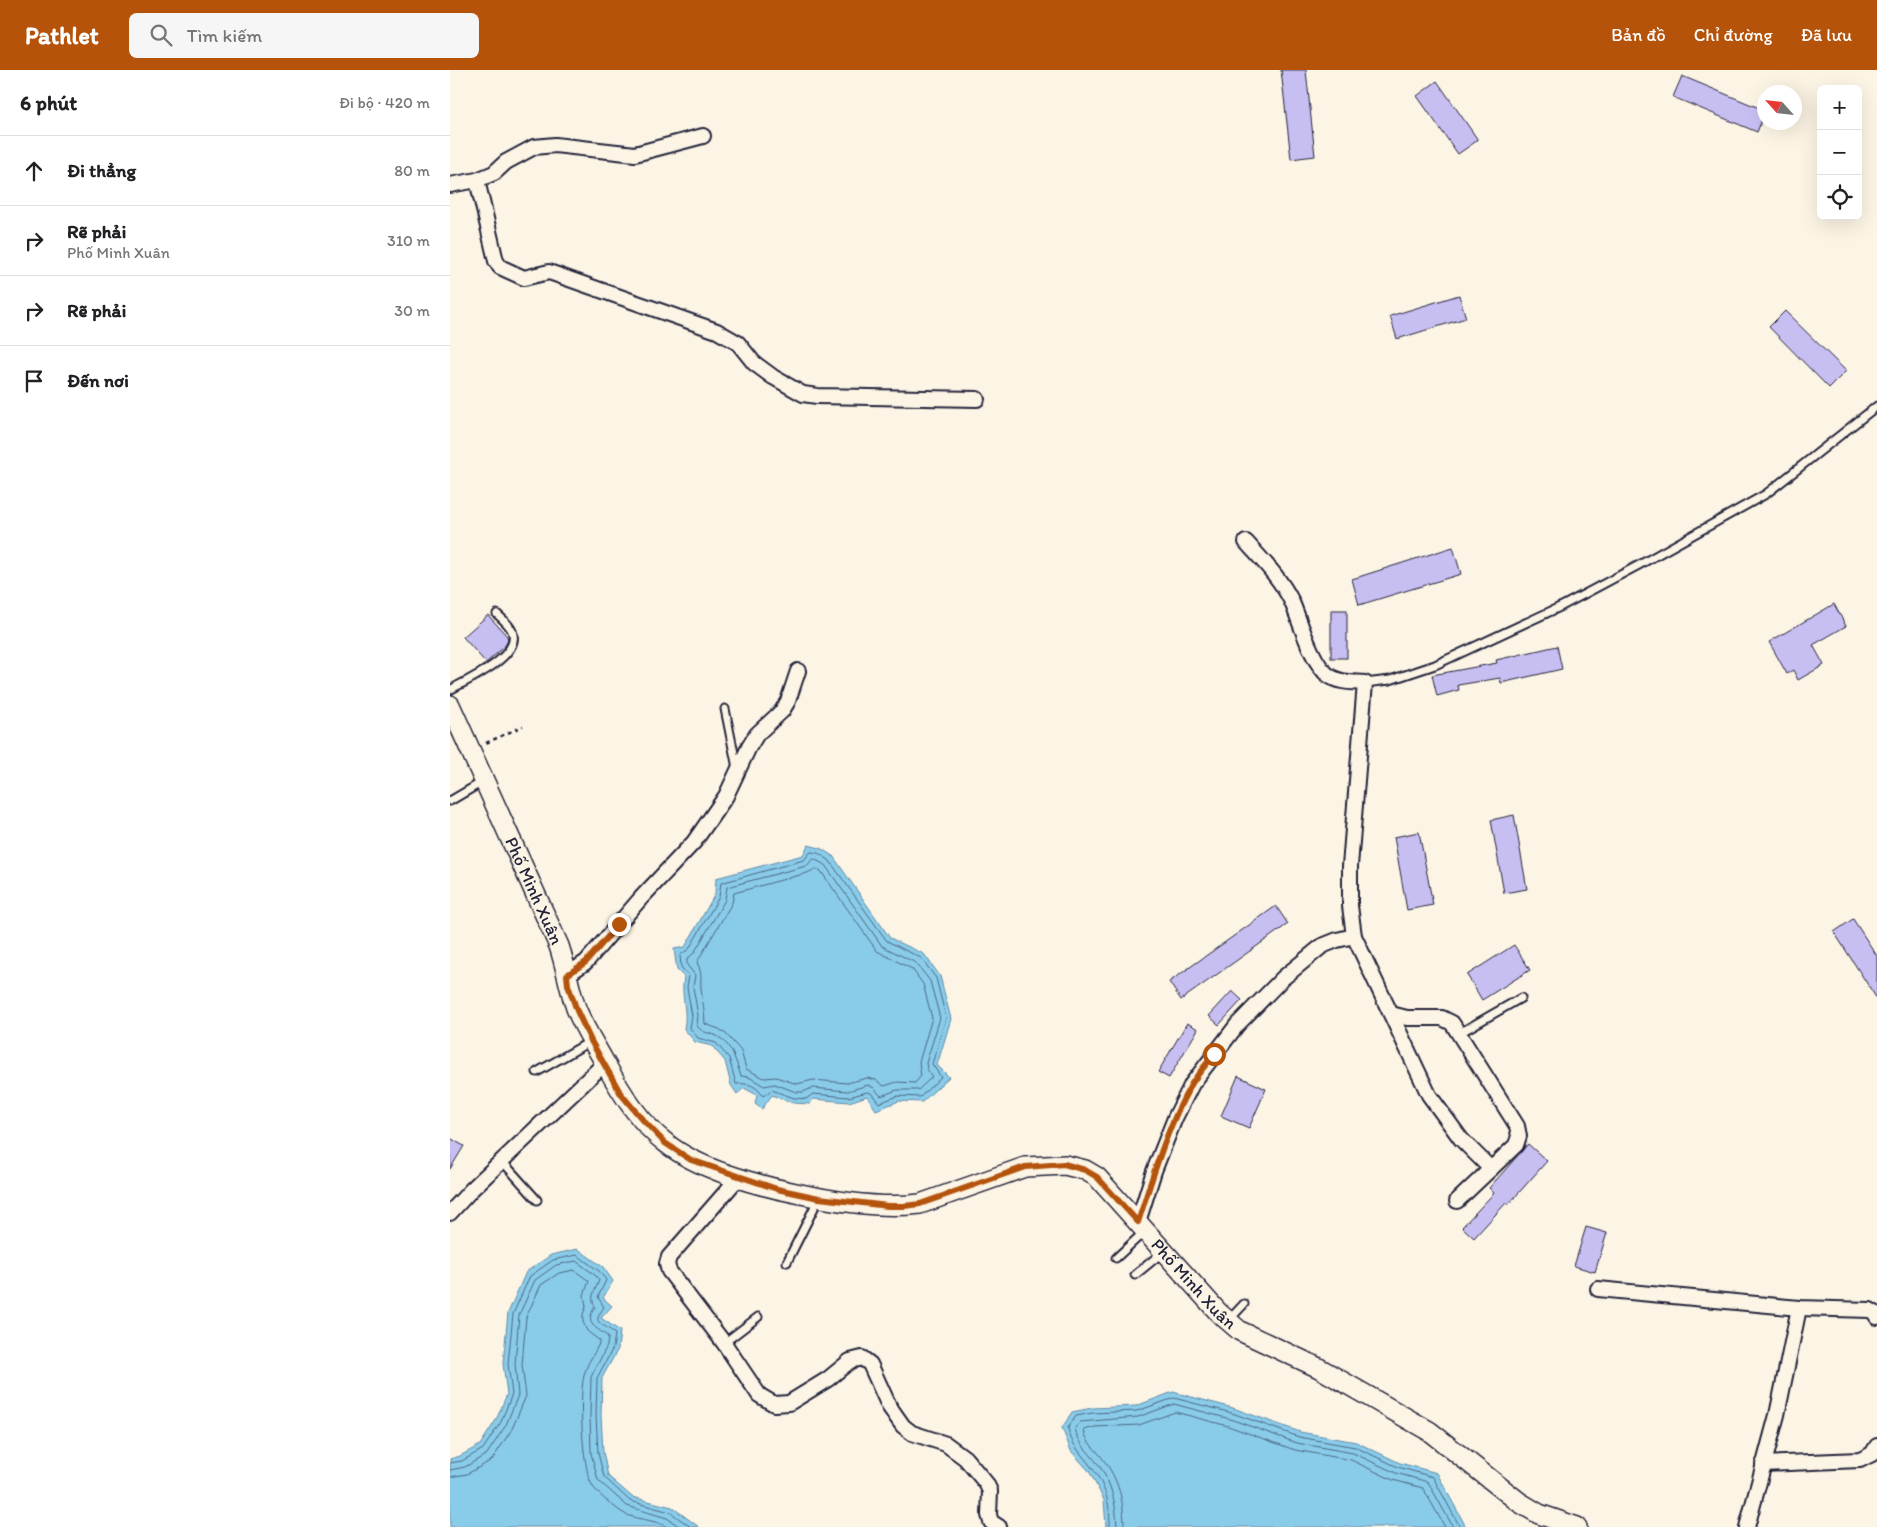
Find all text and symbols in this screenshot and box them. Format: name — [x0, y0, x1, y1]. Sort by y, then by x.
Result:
search box — [129, 13, 479, 58]
text: Pathlet — [25, 21, 99, 50]
icon: search — [147, 21, 175, 49]
text: Tìm kiếm — [187, 24, 262, 47]
text: Bản đồ — [1611, 24, 1666, 46]
text: Chỉ đường — [1694, 24, 1773, 46]
text: Đã lưu — [1801, 24, 1852, 46]
north arrow — [1757, 85, 1802, 130]
map controls — [1817, 85, 1862, 220]
button: + — [1817, 85, 1862, 130]
text: 6 phút — [20, 90, 77, 115]
text: Đi bộ · 420 m — [339, 93, 430, 112]
button: − — [1817, 130, 1862, 175]
icon: ahead — [20, 157, 48, 185]
text: Đi thẳng — [67, 159, 136, 182]
text: 80 m — [394, 161, 430, 180]
button: locate — [1817, 175, 1862, 220]
text: Rẽ phải — [67, 220, 126, 243]
icon: right — [20, 227, 48, 255]
text: 310 m — [387, 231, 430, 250]
text: Phố Minh Xuân — [67, 243, 170, 262]
icon: right — [20, 297, 48, 325]
text: Rẽ phải — [67, 299, 126, 322]
text: 30 m — [394, 301, 430, 320]
icon: arrive — [20, 367, 48, 395]
text: Đến nơi — [67, 369, 129, 392]
street label: Phố Minh Xuân — [500, 834, 568, 948]
route end — [608, 913, 631, 936]
route start — [1203, 1043, 1226, 1066]
street label: Phố Minh Xuân — [1146, 1234, 1241, 1334]

